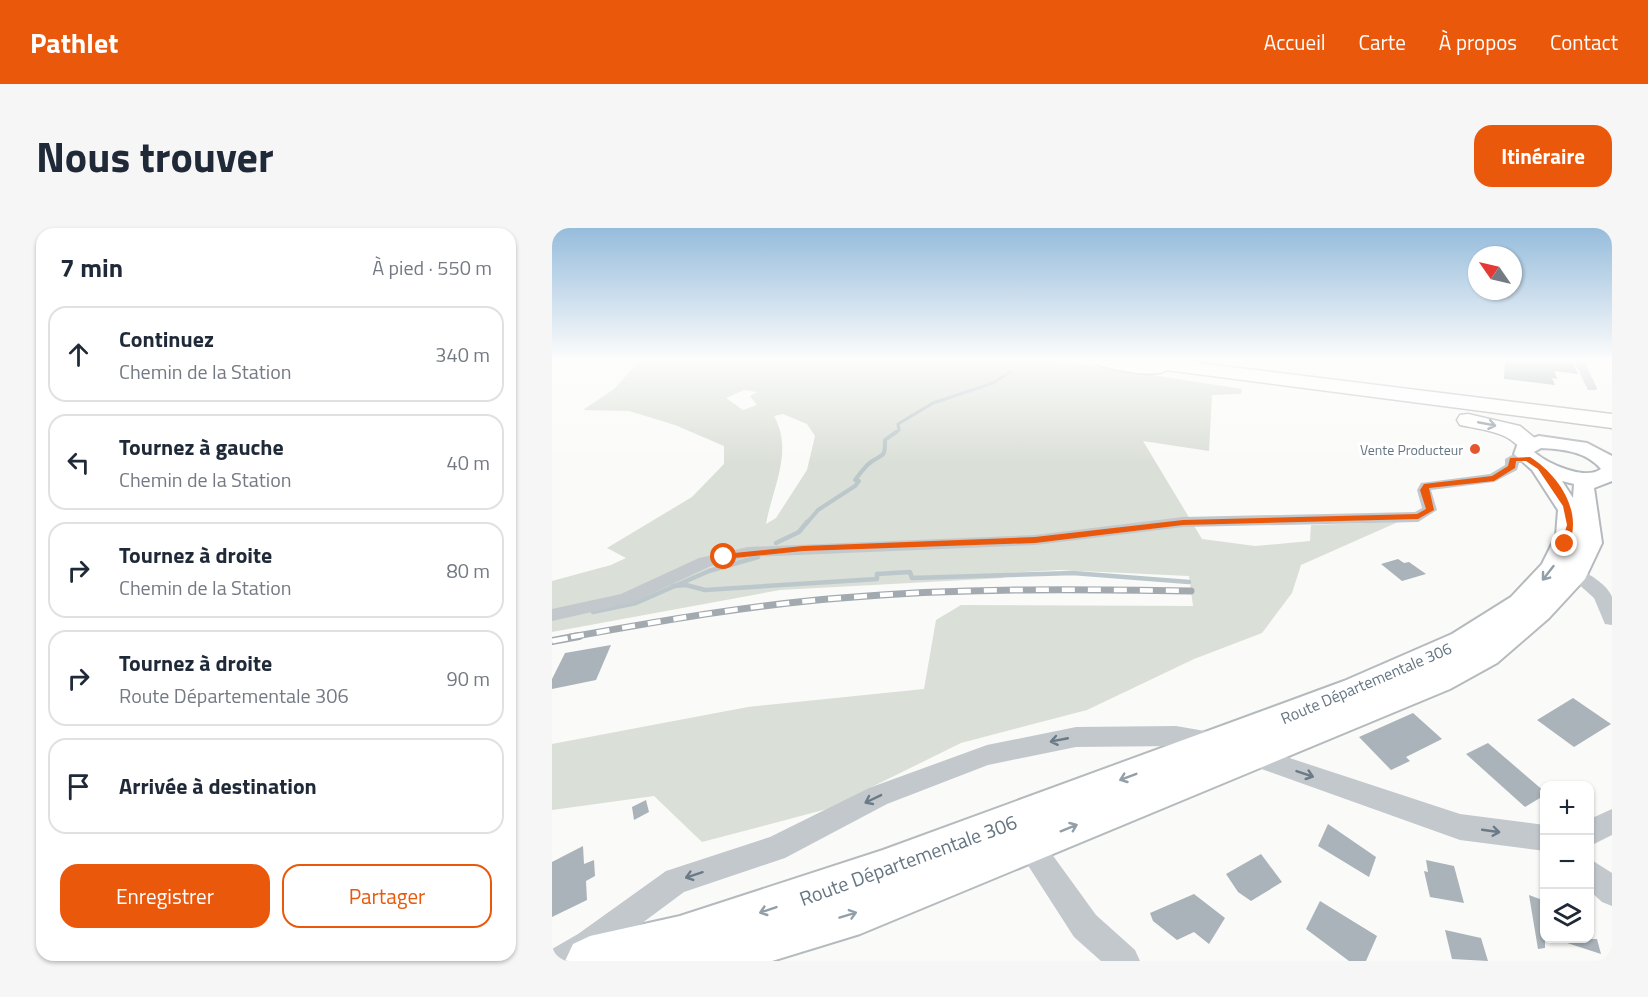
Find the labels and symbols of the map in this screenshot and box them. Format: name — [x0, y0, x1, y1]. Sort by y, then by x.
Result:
north arrow — [1468, 246, 1522, 300]
one-way arrow — [1476, 419, 1496, 430]
place label: Vente Producteur — [1360, 439, 1463, 460]
marker: Vente Producteur — [1468, 442, 1482, 456]
route end — [1551, 530, 1577, 556]
route start — [710, 543, 736, 569]
one-way arrow — [1541, 565, 1554, 581]
street label: Route Départementale 306 — [1277, 636, 1455, 730]
one-way arrow — [1049, 735, 1069, 746]
one-way arrow — [1295, 769, 1314, 780]
one-way arrow — [1120, 773, 1138, 784]
one-way arrow — [865, 793, 883, 805]
street label: Route Départementale 306 — [795, 806, 1021, 914]
one-way arrow — [1059, 822, 1078, 833]
one-way arrow — [1481, 826, 1501, 837]
one-way arrow — [685, 870, 704, 881]
one-way arrow — [759, 906, 778, 917]
one-way arrow — [838, 909, 857, 920]

